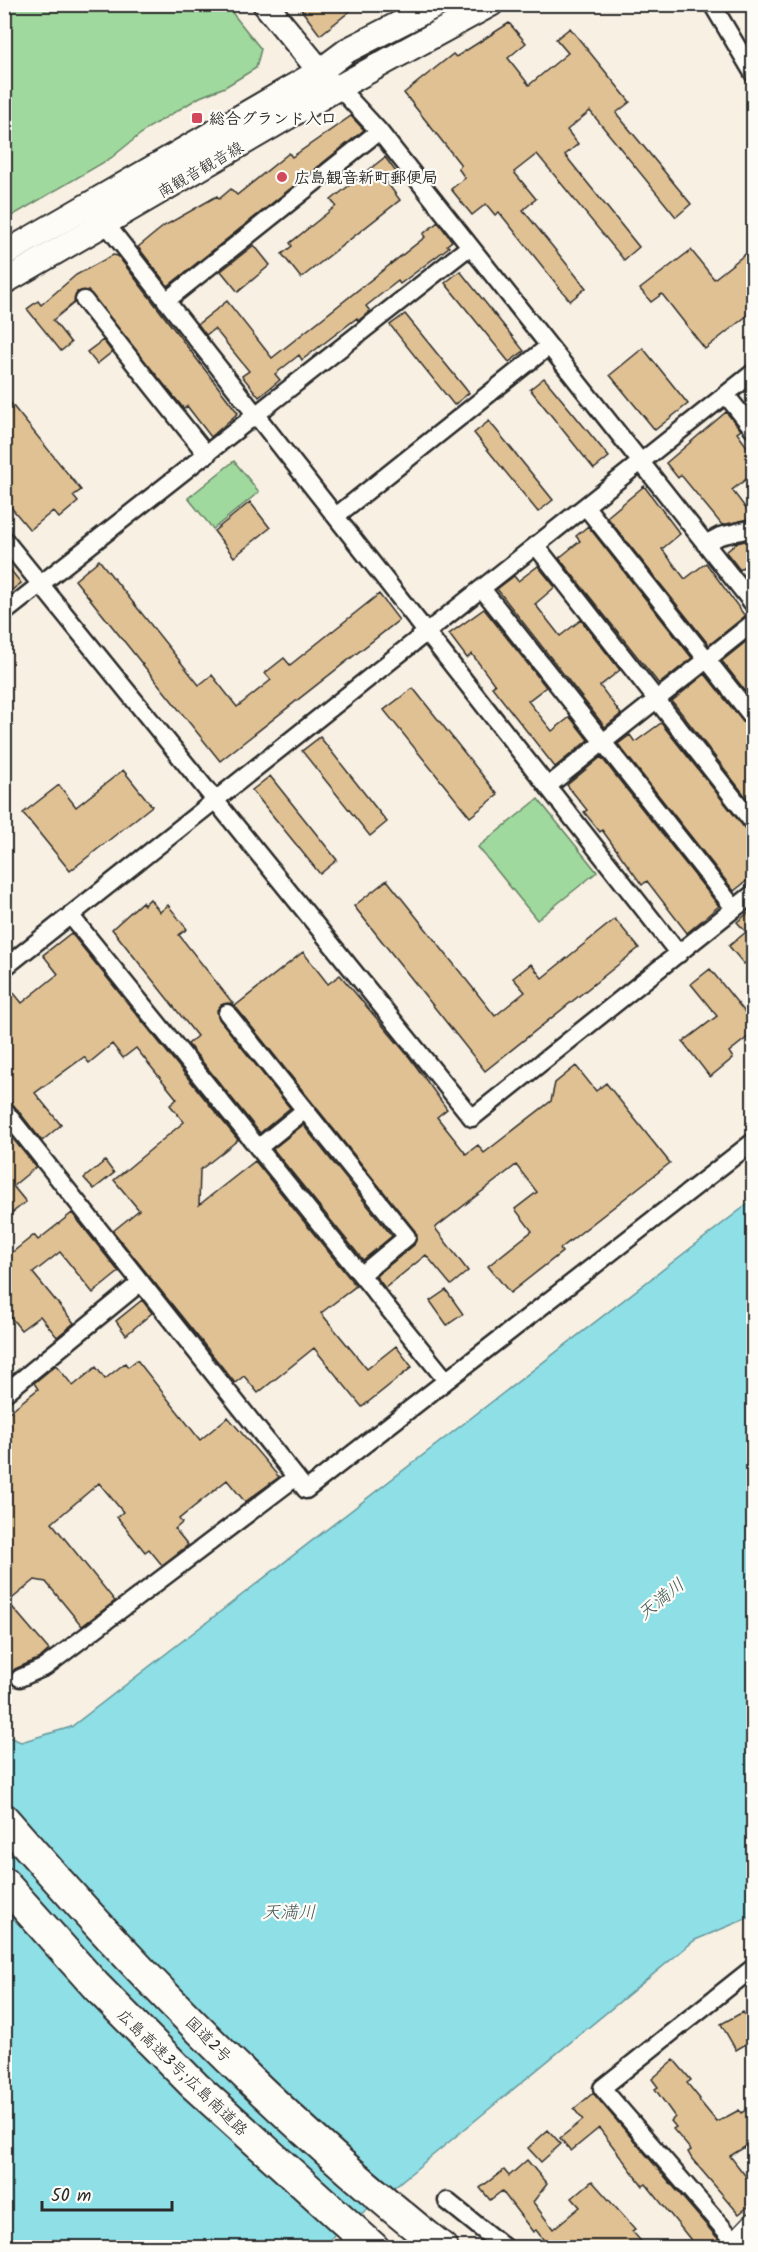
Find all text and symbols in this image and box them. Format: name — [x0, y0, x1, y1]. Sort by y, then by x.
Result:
place label: 総合グランド入口 — [209, 107, 337, 132]
marker: 総合グランド入口 — [190, 111, 204, 125]
street label: 南観音観音線 — [153, 135, 249, 205]
place label: 広島観音新町郵便局 — [294, 166, 438, 191]
marker: 広島観音新町郵便局 — [275, 170, 289, 184]
water label: 天満川 — [632, 1572, 692, 1628]
water label: 天満川 — [262, 1899, 316, 1928]
street label: 広島高速3号;広島南道路 — [111, 2004, 253, 2143]
street label: 国道2号 — [179, 2011, 237, 2069]
scale bar — [42, 2174, 172, 2212]
text: 50 m — [51, 2182, 91, 2211]

